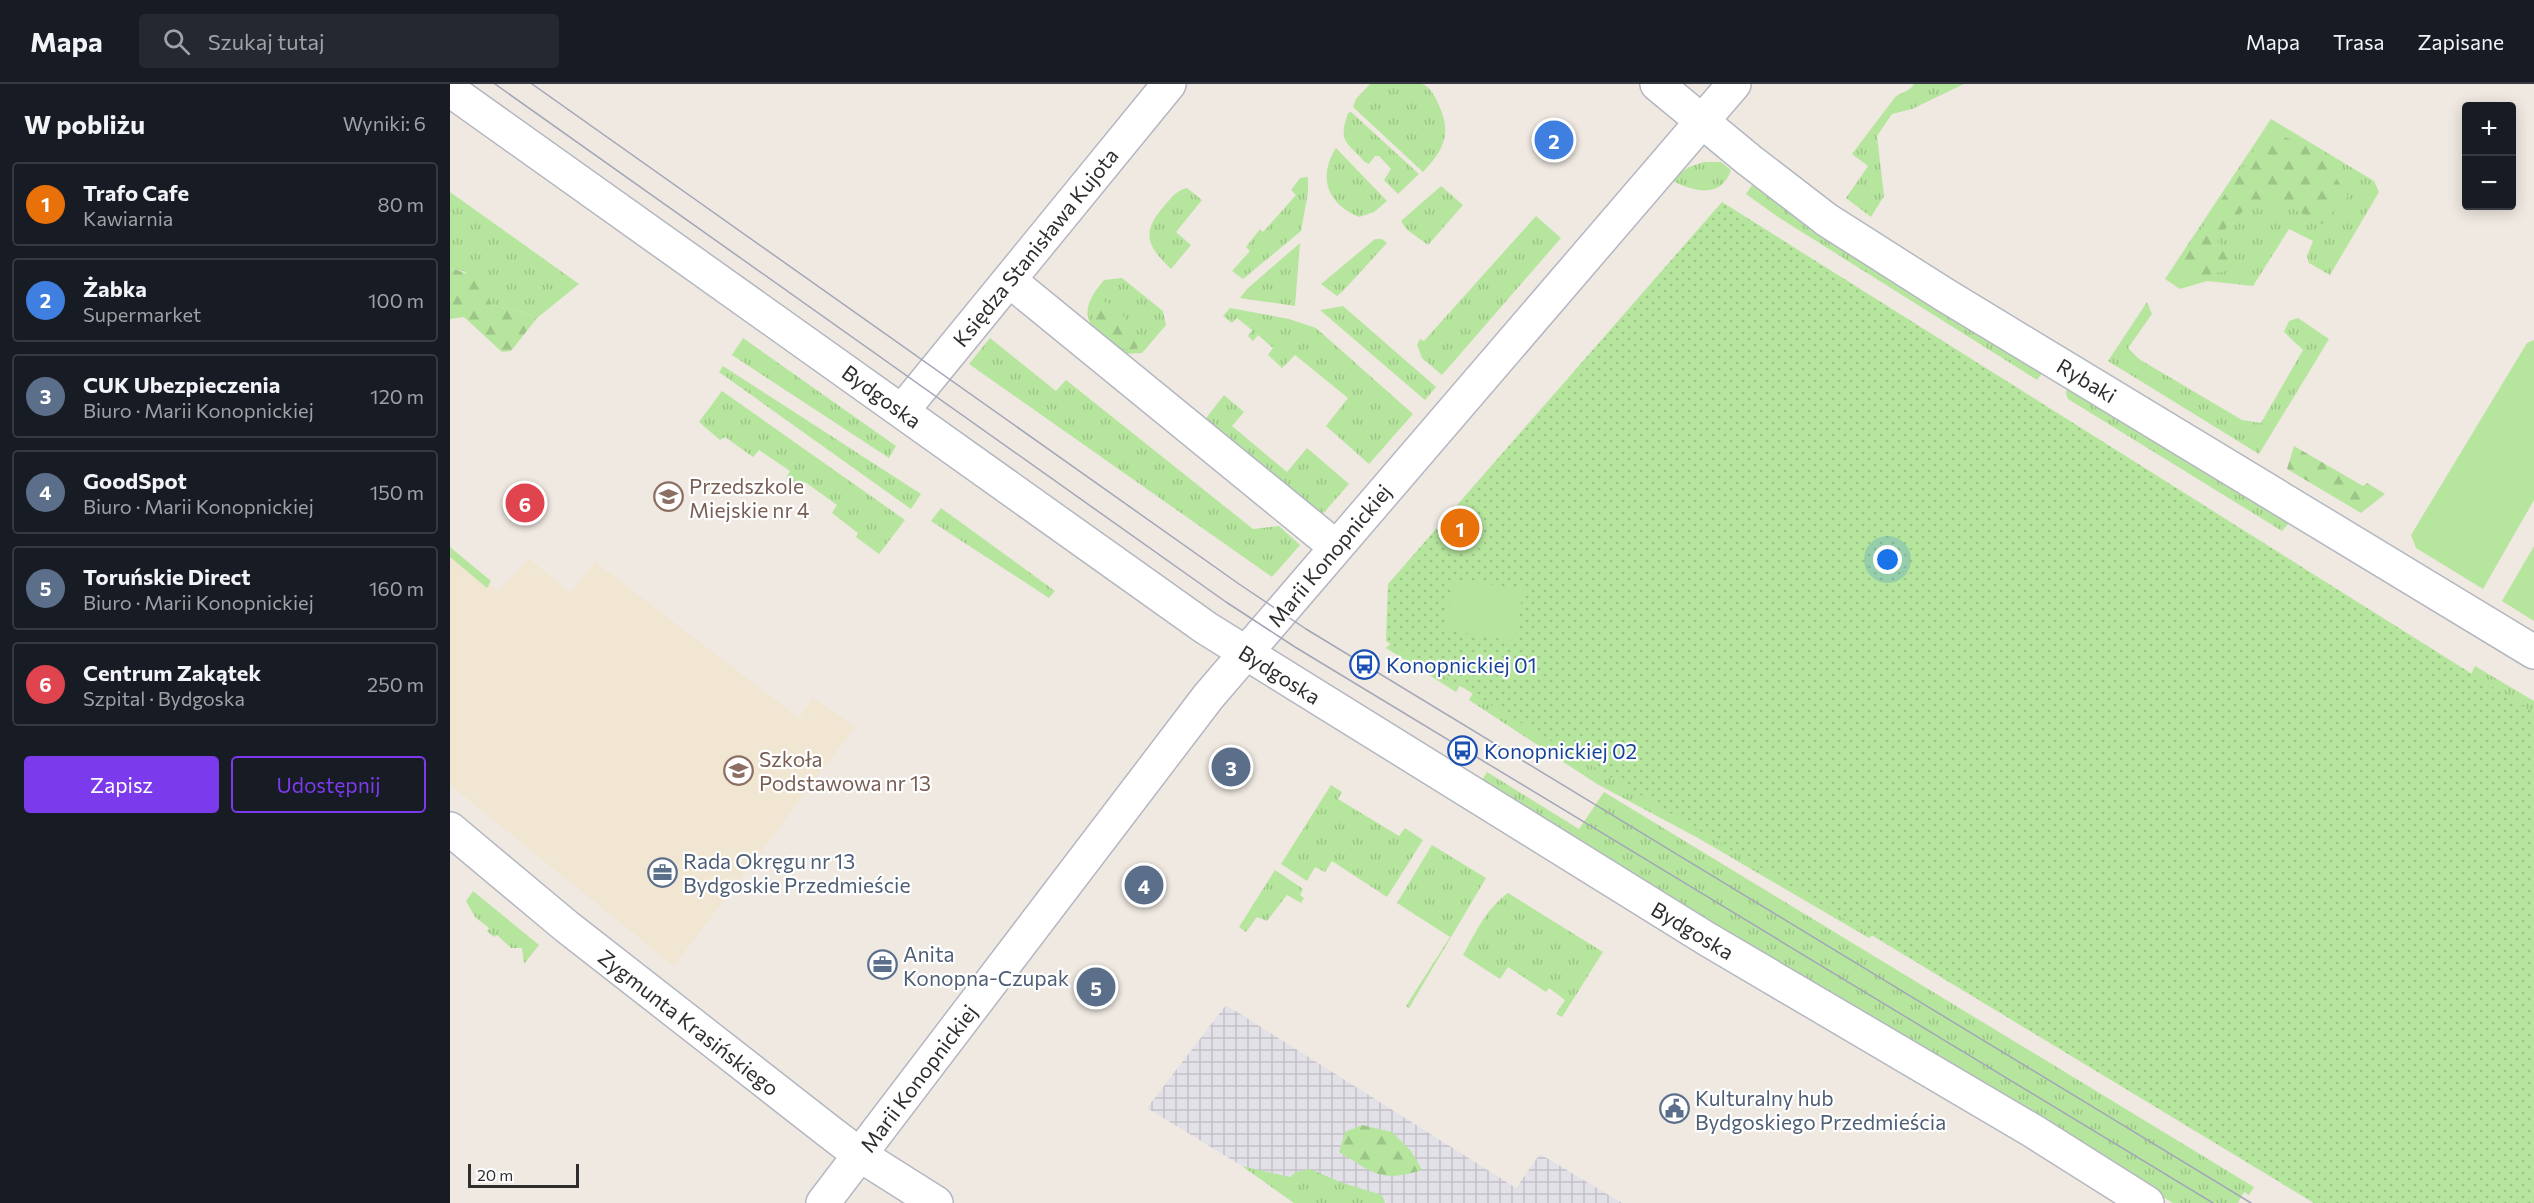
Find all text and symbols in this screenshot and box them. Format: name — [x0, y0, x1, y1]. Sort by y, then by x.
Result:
search box — [139, 14, 559, 68]
text: Mapa — [30, 24, 103, 58]
icon: search — [160, 25, 193, 58]
text: Szukaj tutaj — [208, 28, 325, 55]
text: Mapa — [2246, 29, 2300, 54]
text: Trasa — [2333, 29, 2384, 54]
text: Zapisane — [2417, 29, 2504, 54]
map controls — [2462, 102, 2516, 210]
button: + — [2462, 102, 2516, 156]
text: W pobliżu — [24, 108, 145, 139]
text: Wyniki: 6 — [343, 111, 426, 135]
pin: 2 — [1534, 118, 1574, 162]
street label: Księdza Stanisława Kujota — [947, 143, 1123, 351]
button: − — [2462, 156, 2516, 210]
text: Trafo Cafe — [83, 179, 189, 206]
text: 1 — [41, 192, 50, 216]
text: 80 m — [378, 192, 424, 216]
text: Kawiarnia — [83, 206, 173, 230]
text: Żabka — [83, 275, 147, 302]
text: 2 — [40, 288, 51, 312]
text: 100 m — [368, 288, 424, 312]
text: Supermarket — [83, 302, 201, 326]
street label: Rybaki — [2053, 353, 2121, 407]
street label: Bydgoska — [838, 359, 926, 433]
text: CUK Ubezpieczenia — [83, 371, 280, 398]
text: 3 — [40, 384, 51, 408]
text: 120 m — [370, 384, 424, 408]
text: Biuro · Marii Konopnickiej — [83, 398, 314, 422]
text: GoodSpot — [83, 467, 187, 494]
place label: Przedszkole Miejskie nr 4 — [689, 473, 810, 522]
street label: Marii Konopnickiej — [1262, 479, 1396, 631]
text: 4 — [39, 480, 52, 504]
text: 150 m — [370, 480, 424, 504]
pin: 6 — [506, 480, 544, 526]
school or university icon: Przedszkole Miejskie nr 4 — [652, 481, 684, 513]
text: Biuro · Marii Konopnickiej — [83, 494, 314, 518]
pin: 1 — [1440, 506, 1480, 550]
your location — [1873, 545, 1902, 574]
text: Toruńskie Direct — [83, 563, 250, 590]
text: 5 — [40, 576, 51, 600]
text: 160 m — [369, 576, 424, 600]
text: Biuro · Marii Konopnickiej — [83, 590, 314, 614]
street label: Bydgoska — [1235, 639, 1325, 709]
bus stop icon: Konopnickiej 01 — [1349, 648, 1381, 680]
place label: Konopnickiej 01 — [1386, 652, 1537, 677]
text: Centrum Zakątek — [83, 659, 261, 686]
text: 6 — [39, 672, 52, 696]
text: 250 m — [367, 672, 424, 696]
text: Szpital · Bydgoska — [83, 686, 245, 710]
bus stop icon: Konopnickiej 02 — [1447, 734, 1479, 766]
place label: Konopnickiej 02 — [1484, 738, 1637, 763]
pin: 3 — [1212, 744, 1250, 790]
place label: Szkoła Podstawowa nr 13 — [759, 746, 931, 795]
school or university icon: Szkoła Podstawowa nr 13 — [722, 754, 754, 786]
button: Zapisz — [24, 756, 219, 813]
button: Udostępnij — [231, 756, 426, 813]
place label: Rada Okręgu nr 13 Bydgoskie Przedmieście — [683, 848, 911, 897]
office icon: Rada Okręgu nr 13 Bydgoskie Przedmieście — [646, 856, 678, 888]
pin: 4 — [1124, 862, 1164, 908]
street label: Bydgoska — [1647, 896, 1739, 964]
place label: Anita Konopna-Czupak — [903, 941, 1069, 990]
street label: Zygmunta Krasińskiego — [594, 944, 784, 1100]
office icon: Anita Konopna-Czupak — [866, 949, 898, 981]
pin: 5 — [1076, 964, 1116, 1010]
street label: Marii Konopnickiej — [854, 999, 982, 1157]
place label: Kulturalny hub Bydgoskiego Przedmieścia — [1695, 1085, 1946, 1134]
public building icon: Kulturalny hub Bydgoskiego Przedmieścia — [1658, 1093, 1690, 1125]
scale bar — [468, 1161, 579, 1188]
text: 20 m — [477, 1165, 513, 1184]

